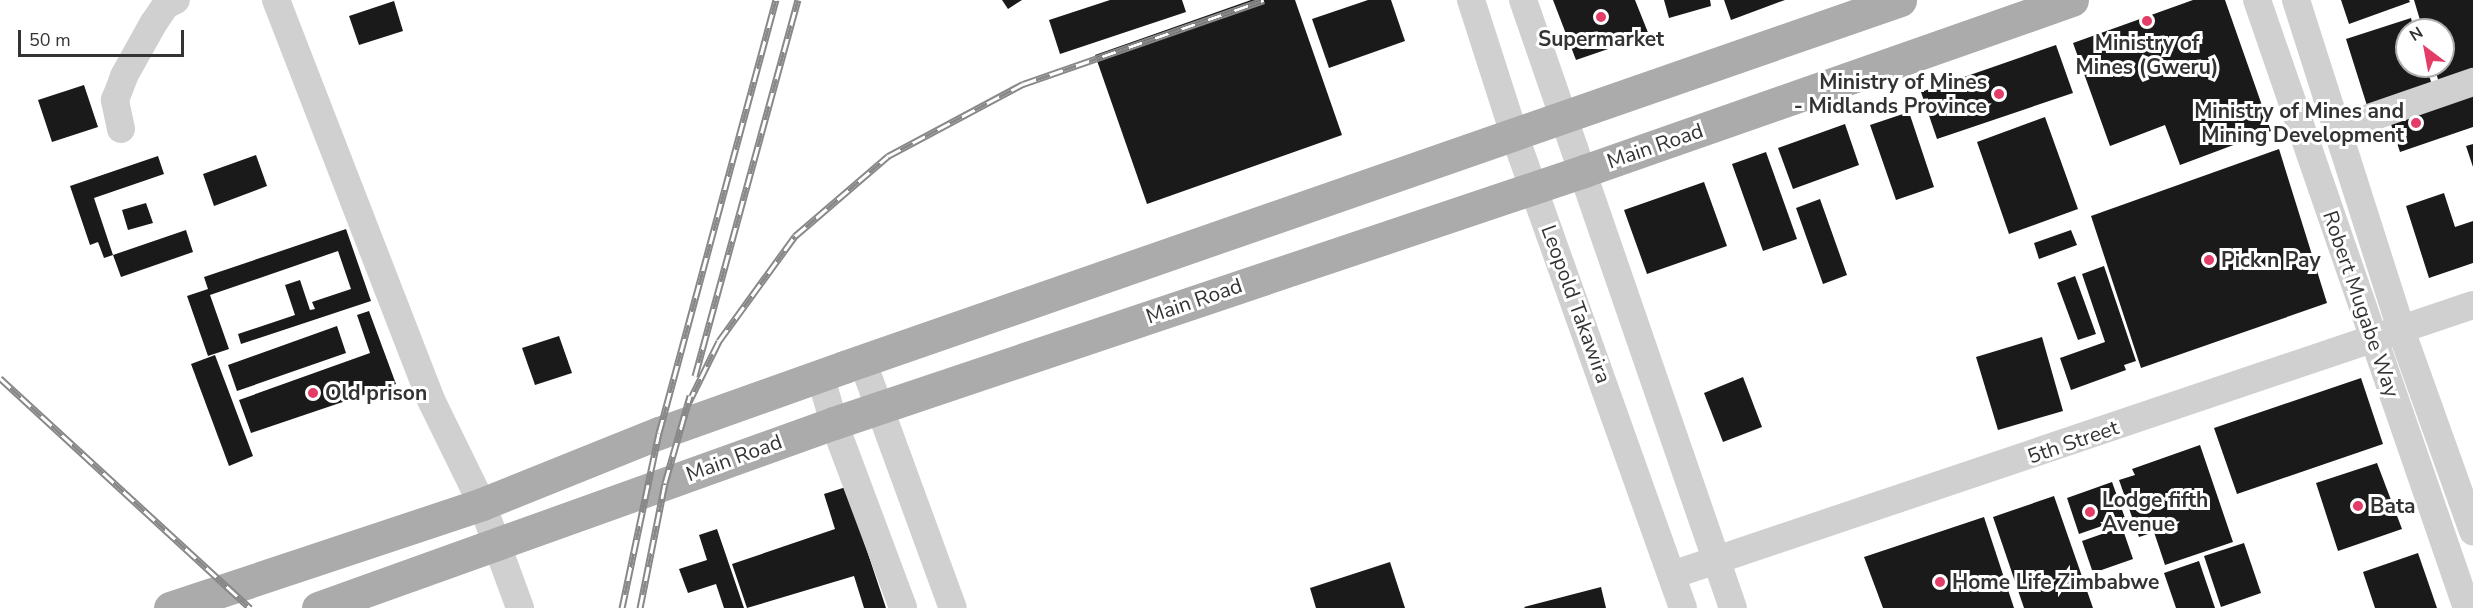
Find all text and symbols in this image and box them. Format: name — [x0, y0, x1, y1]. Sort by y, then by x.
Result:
marker: Supermarket — [1594, 10, 1608, 24]
marker: Ministry of Mines (Gweru) — [2140, 14, 2154, 28]
scale bar — [21, 18, 188, 56]
north arrow — [2395, 18, 2455, 78]
text: N — [2406, 22, 2427, 47]
place label: Supermarket — [1538, 26, 1664, 52]
text: 50 m — [29, 28, 71, 52]
place label: Ministry of Mines (Gweru) — [2076, 30, 2218, 80]
place label: Ministry of Mines - Midlands Province — [1794, 69, 1987, 119]
marker: Ministry of Mines - Midlands Province — [1992, 87, 2006, 101]
place label: Ministry of Mines and Mining Development — [2194, 98, 2404, 148]
marker: Ministry of Mines and Mining Development — [2409, 116, 2423, 130]
street label: Main Road — [1604, 118, 1706, 174]
street label: Robert Mugabe Way — [2317, 208, 2405, 400]
street label: Leopold Takawira — [1536, 221, 1616, 387]
place label: Pick n Pay — [2221, 247, 2320, 273]
marker: Pick n Pay — [2202, 253, 2216, 267]
street label: Main Road — [1143, 273, 1245, 329]
place label: Old prison — [325, 380, 427, 406]
marker: Old prison — [306, 386, 320, 400]
street label: 5th Street — [2024, 415, 2122, 469]
street label: Main Road — [683, 429, 785, 487]
place label: Lodge fifth Avenue — [2102, 487, 2208, 537]
place label: Bata — [2370, 493, 2415, 519]
marker: Bata — [2351, 499, 2365, 513]
marker: Lodge fifth Avenue — [2083, 505, 2097, 519]
place label: Home Life Zimbabwe — [1952, 569, 2159, 595]
marker: Home Life Zimbabwe — [1933, 575, 1947, 589]

